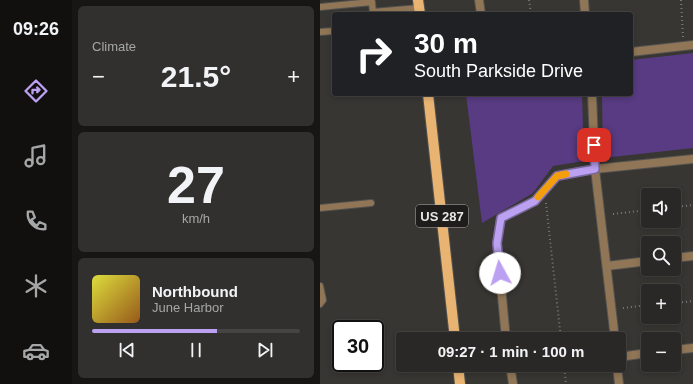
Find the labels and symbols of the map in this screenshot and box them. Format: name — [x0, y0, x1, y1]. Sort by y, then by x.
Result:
pin — [577, 128, 611, 162]
road number: US 287 — [416, 205, 468, 227]
position arrow — [479, 252, 521, 294]
speed limit sign: 30 — [332, 320, 384, 372]

